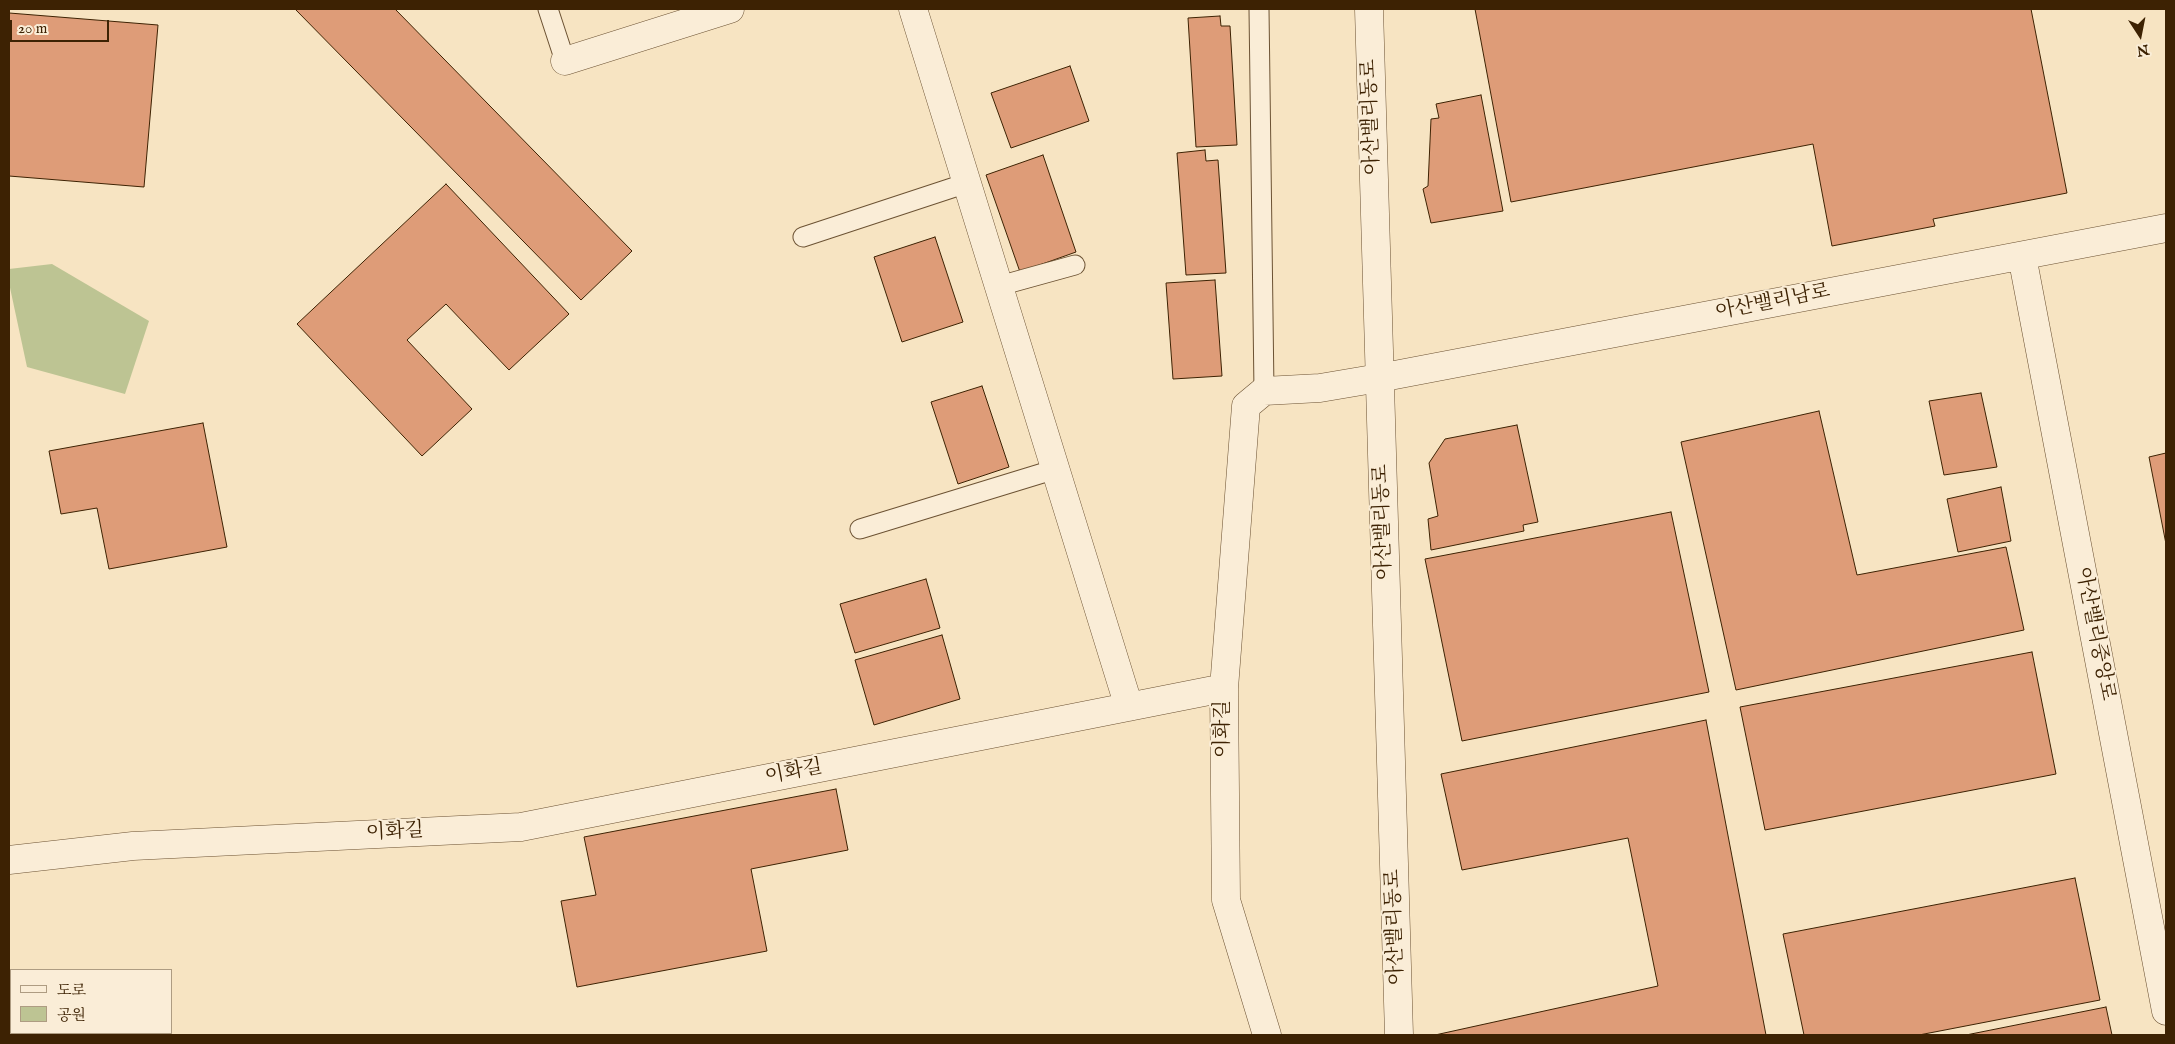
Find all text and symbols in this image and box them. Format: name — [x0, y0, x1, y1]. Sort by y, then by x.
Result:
scale bar — [12, 10, 111, 42]
north arrow — [2115, 10, 2165, 60]
text: 20 m — [18, 19, 47, 38]
text: N — [2135, 40, 2151, 60]
street label: 아산밸리동로 — [1358, 59, 1386, 175]
street label: 아산밸리남로 — [1714, 280, 1832, 326]
street label: 아산밸리동로 — [1370, 464, 1398, 580]
street label: 아산밸리중앙로 — [2069, 565, 2119, 703]
street label: 이화길 — [1212, 700, 1236, 758]
street label: 이화길 — [763, 756, 825, 790]
street label: 이화길 — [365, 819, 425, 847]
street label: 아산밸리동로 — [1382, 869, 1410, 985]
legend — [10, 969, 172, 1034]
text: 도로 — [57, 981, 86, 1000]
text: 공원 — [57, 1006, 86, 1025]

